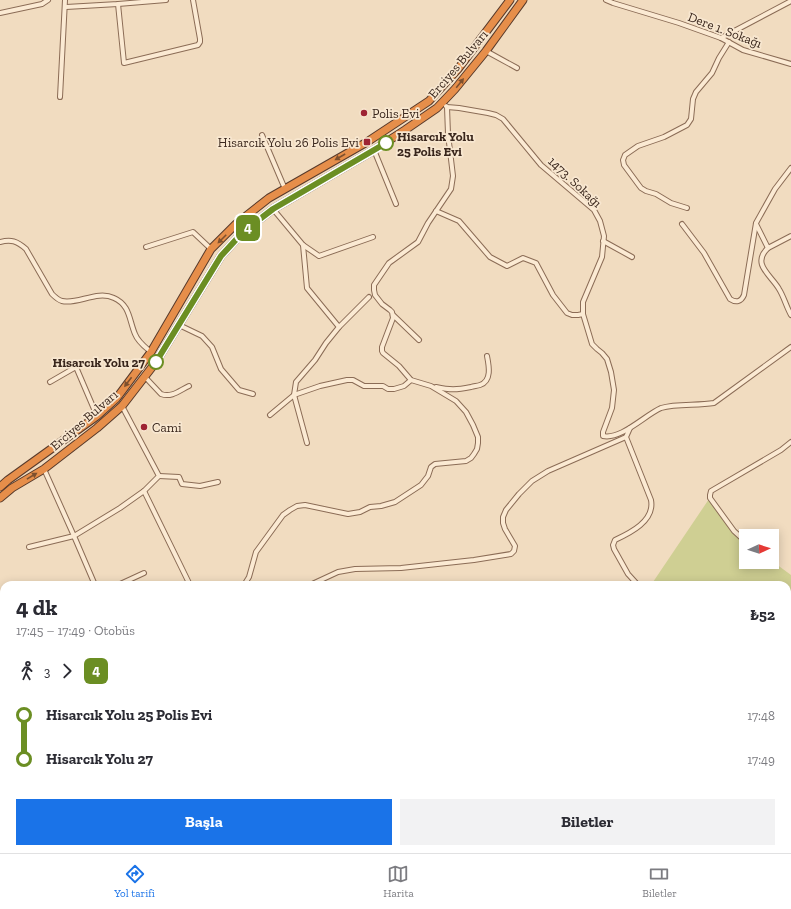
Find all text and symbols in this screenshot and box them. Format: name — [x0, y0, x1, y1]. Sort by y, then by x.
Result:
street label: Dere 1. Sokağı — [686, 9, 764, 51]
street label: Erciyes Bulvarı — [425, 27, 491, 101]
one-way arrow — [456, 77, 465, 88]
place label: Polis Evi — [372, 106, 420, 121]
marker: Polis Evi — [359, 108, 369, 118]
place label: Hisarcık Yolu 25 Polis Evi — [397, 129, 474, 159]
place label: Hisarcık Yolu 26 Polis Evi — [218, 135, 359, 150]
marker: Hisarcık Yolu 25 Polis Evi — [378, 135, 394, 151]
marker: Hisarcık Yolu 26 Polis Evi — [362, 137, 372, 147]
one-way arrow — [334, 154, 346, 161]
street label: 1473. Sokağı — [545, 154, 605, 211]
line badge: 4 — [235, 215, 261, 241]
text: 4 — [244, 219, 252, 236]
one-way arrow — [217, 234, 227, 244]
marker: Hisarcık Yolu 27 — [148, 354, 164, 370]
place label: Hisarcık Yolu 27 — [52, 355, 146, 370]
one-way arrow — [124, 377, 132, 388]
street label: Erciyes Bulvarı — [47, 386, 121, 453]
place label: Cami — [152, 420, 182, 435]
marker: Cami — [139, 422, 149, 432]
one-way arrow — [26, 473, 38, 480]
north arrow — [739, 529, 779, 569]
map controls — [739, 529, 779, 569]
text: 4 dk — [16, 594, 57, 621]
text: ₺52 — [750, 606, 775, 624]
text: 17:45 – 17:49 · Otobüs — [16, 623, 135, 638]
icon: walk — [16, 660, 38, 682]
icon: forward — [56, 660, 78, 682]
text: 4 — [92, 662, 100, 679]
text: 3 — [44, 664, 50, 679]
text: Hisarcık Yolu 25 Polis Evi — [46, 706, 212, 724]
text: 17:48 — [747, 708, 775, 723]
text: Hisarcık Yolu 27 — [46, 750, 153, 768]
text: 17:49 — [747, 752, 775, 767]
button: Başla — [16, 799, 392, 845]
button: Biletler — [400, 799, 775, 845]
tab: Yol tarifi — [114, 863, 155, 900]
tab: Harita — [383, 863, 414, 900]
tab: Biletler — [642, 863, 677, 900]

